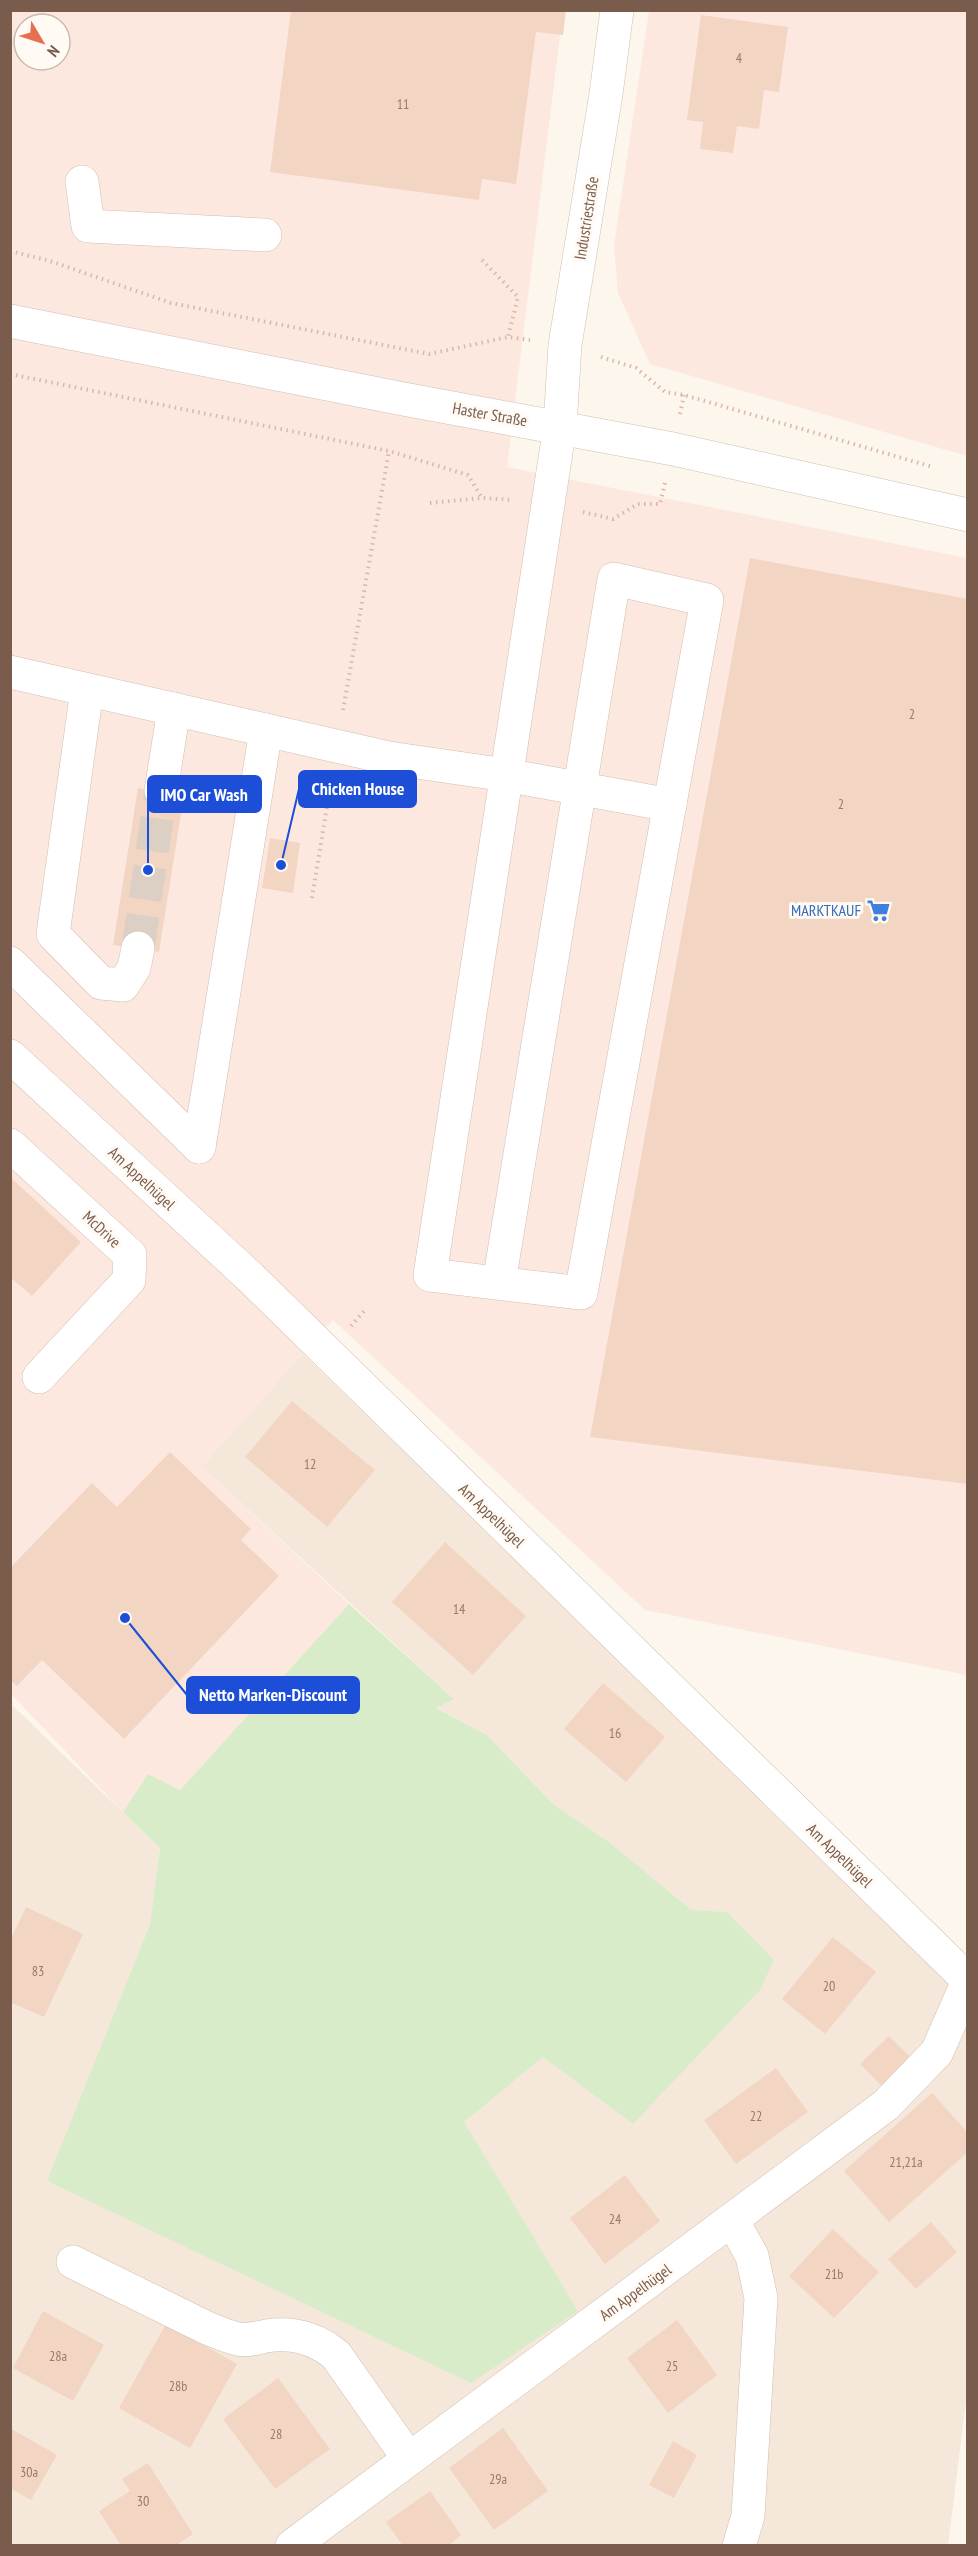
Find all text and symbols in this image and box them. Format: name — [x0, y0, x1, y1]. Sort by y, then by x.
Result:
north arrow — [12, 12, 72, 72]
text: N — [43, 42, 64, 61]
house number: 4 — [736, 49, 743, 67]
house number: 11 — [397, 95, 409, 113]
street label: Industriestraße — [570, 175, 602, 261]
street label: Haster Straße — [451, 398, 529, 430]
house number: 2 — [909, 705, 915, 723]
callout: Chicken House — [299, 771, 416, 807]
callout: IMO Car Wash — [148, 776, 261, 812]
text: Chicken House — [311, 777, 405, 800]
text: IMO Car Wash — [160, 783, 248, 806]
house number: 2 — [838, 795, 844, 813]
supermarket icon: MARKTKAUF — [866, 897, 892, 923]
place label: MARKTKAUF — [791, 900, 861, 920]
street label: Am Appelhügel — [104, 1142, 180, 1214]
street label: McDrive — [79, 1206, 125, 1252]
house number: 12 — [304, 1455, 316, 1473]
street label: Am Appelhügel — [455, 1479, 529, 1552]
house number: 14 — [453, 1600, 466, 1618]
callout: Netto Marken-Discount — [187, 1677, 359, 1713]
text: Netto Marken-Discount — [199, 1683, 348, 1706]
house number: 16 — [609, 1724, 621, 1742]
street label: Am Appelhügel — [803, 1819, 877, 1892]
house number: 83 — [32, 1962, 44, 1980]
house number: 20 — [823, 1977, 835, 1995]
house number: 22 — [750, 2107, 762, 2125]
house number: 21,21a — [889, 2153, 923, 2171]
house number: 24 — [609, 2210, 622, 2228]
street label: Am Appelhügel — [595, 2259, 675, 2325]
house number: 21b — [825, 2265, 843, 2283]
house number: 28a — [49, 2347, 67, 2365]
house number: 25 — [666, 2357, 678, 2375]
house number: 28b — [169, 2377, 187, 2395]
house number: 28 — [270, 2425, 282, 2443]
house number: 30a — [20, 2463, 38, 2481]
house number: 29a — [489, 2470, 507, 2488]
house number: 30 — [137, 2492, 149, 2510]

